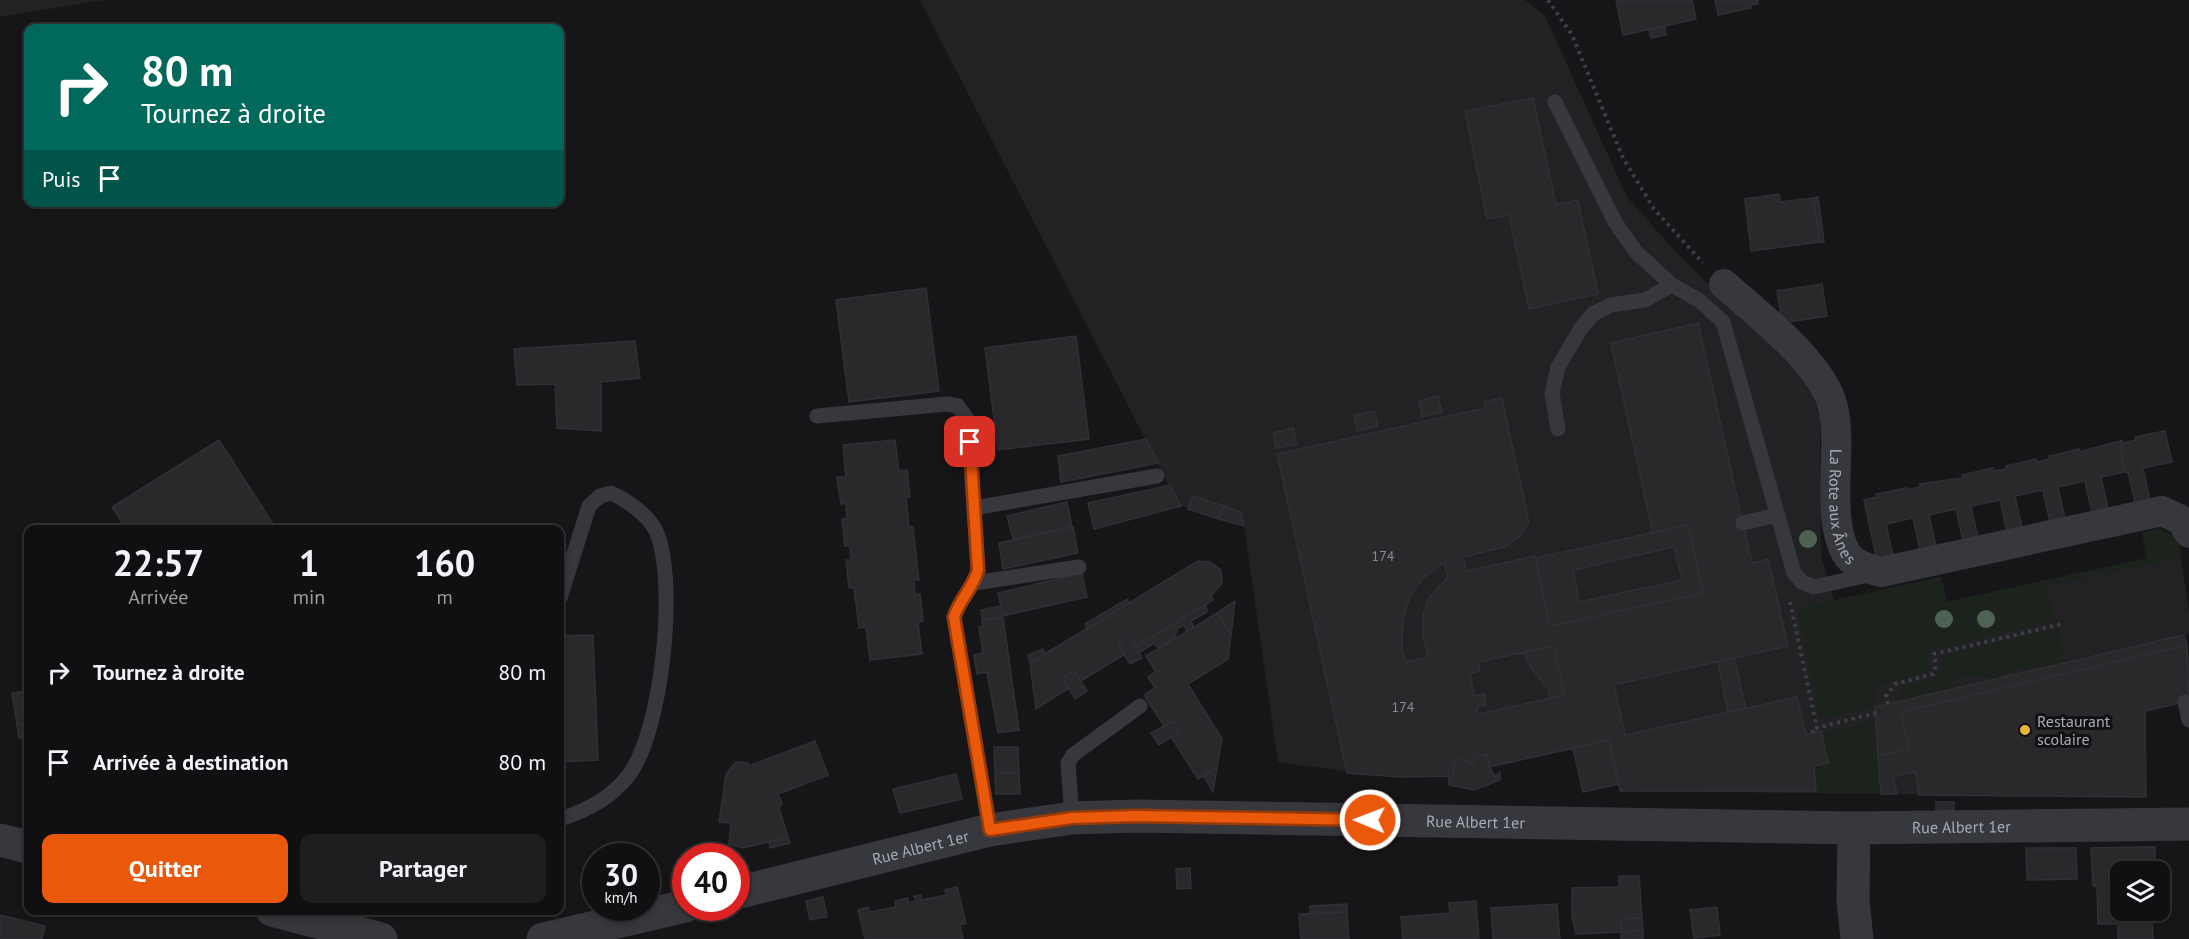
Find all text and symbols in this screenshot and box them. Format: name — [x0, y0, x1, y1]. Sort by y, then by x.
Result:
text: 80 m — [141, 43, 233, 98]
icon: right — [42, 48, 120, 126]
text: Tournez à droite — [141, 96, 326, 130]
icon: arrive — [93, 162, 126, 195]
text: Puis — [42, 165, 81, 193]
pin — [944, 416, 995, 467]
icon: arrive — [953, 425, 986, 458]
street label: La Rote aux Ânes — [1825, 449, 1860, 569]
text: 22:57 — [113, 539, 204, 586]
text: 1 — [299, 539, 319, 586]
text: 160 — [414, 539, 475, 586]
house number: 174 — [1372, 547, 1395, 565]
text: Arrivée — [128, 584, 188, 610]
text: min — [293, 584, 325, 610]
text: m — [437, 584, 453, 610]
icon: right — [42, 656, 75, 689]
text: Tournez à droite — [93, 658, 245, 686]
text: 80 m — [498, 658, 546, 686]
house number: 174 — [1392, 698, 1415, 716]
place label: Restaurant scolaire — [2037, 711, 2111, 749]
marker: Restaurant scolaire — [2018, 723, 2032, 737]
icon: arrive — [42, 746, 75, 779]
text: Arrivée à destination — [93, 748, 289, 776]
text: 80 m — [498, 748, 546, 776]
position arrow — [1338, 788, 1402, 852]
street label: Rue Albert 1er — [1426, 811, 1525, 833]
street label: Rue Albert 1er — [1912, 816, 2011, 837]
street label: Rue Albert 1er — [870, 826, 971, 869]
button: Quitter — [42, 834, 288, 903]
button: Partager — [300, 834, 546, 903]
speed limit sign: 40 — [672, 843, 750, 921]
text: 30 — [604, 855, 638, 894]
map controls — [2110, 861, 2170, 921]
button: layers — [2110, 861, 2170, 921]
text: km/h — [605, 888, 637, 907]

